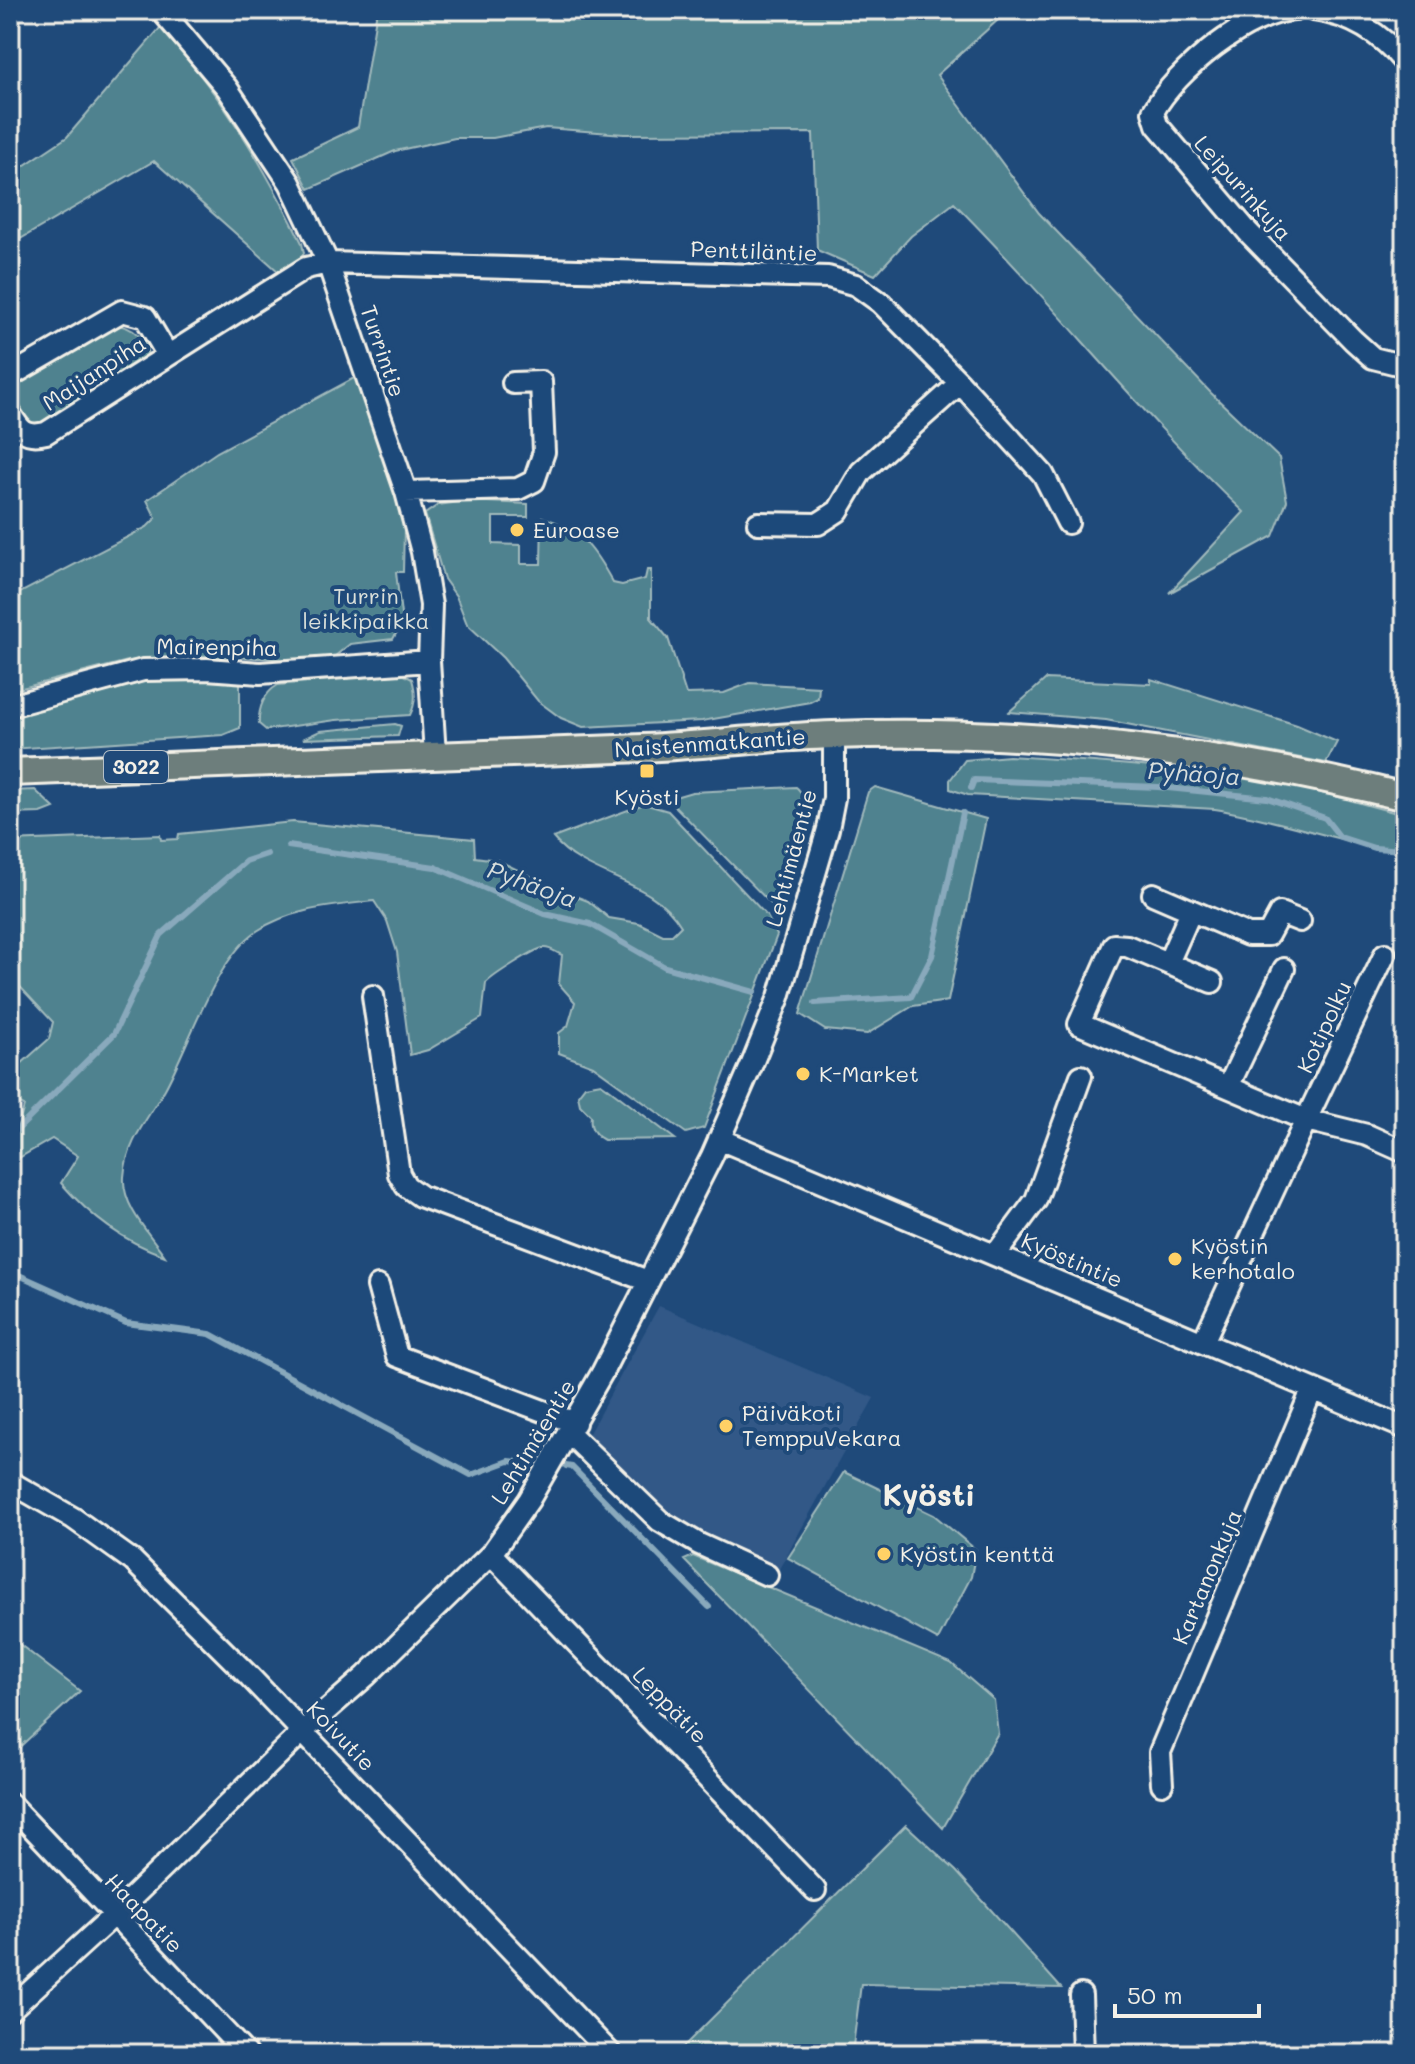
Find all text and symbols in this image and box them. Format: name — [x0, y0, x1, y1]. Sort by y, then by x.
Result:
street label: Leipurinkuja — [1188, 129, 1298, 247]
street label: Penttiläntie — [690, 234, 818, 267]
street label: Turrintie — [354, 301, 413, 401]
street label: Maijanpiha — [36, 328, 151, 417]
place label: Euroase — [533, 515, 620, 544]
marker: Euroase — [508, 521, 526, 539]
park label: Turrin leikkipaikka — [302, 581, 430, 635]
street label: Mairenpiha — [156, 631, 278, 662]
street label: Naistenmatkantie — [613, 721, 806, 764]
road number: 3022 — [104, 751, 168, 783]
water label: Pyhäoja — [1147, 754, 1242, 791]
marker: Kyösti — [638, 762, 656, 780]
place label: Kyösti — [615, 782, 680, 811]
street label: Lehtimäentie — [758, 786, 823, 930]
water label: Pyhäoja — [484, 853, 581, 914]
street label: Kotipolku — [1290, 976, 1358, 1078]
place label: K-Market — [819, 1059, 919, 1088]
marker: K-Market — [794, 1065, 812, 1083]
street label: Kyöstintie — [1017, 1225, 1127, 1294]
place label: Kyöstin kerhotalo — [1191, 1231, 1295, 1285]
marker: Kyöstin kerhotalo — [1166, 1250, 1184, 1268]
street label: Lehtimäentie — [484, 1374, 581, 1510]
place label: Päiväkoti TemppuVekara — [742, 1398, 901, 1452]
marker: Päiväkoti TemppuVekara — [717, 1417, 735, 1435]
district label: Kyösti — [883, 1474, 975, 1514]
street label: Kartanonkuja — [1165, 1505, 1248, 1649]
place label: Kyöstin kenttä — [900, 1539, 1055, 1568]
marker: Kyöstin kenttä — [875, 1545, 893, 1563]
street label: Leppätie — [627, 1660, 714, 1749]
street label: Koivutie — [301, 1694, 382, 1777]
street label: Haapatie — [99, 1866, 190, 1959]
scale bar — [1115, 1968, 1259, 2018]
text: 50 m — [1127, 1979, 1183, 2010]

